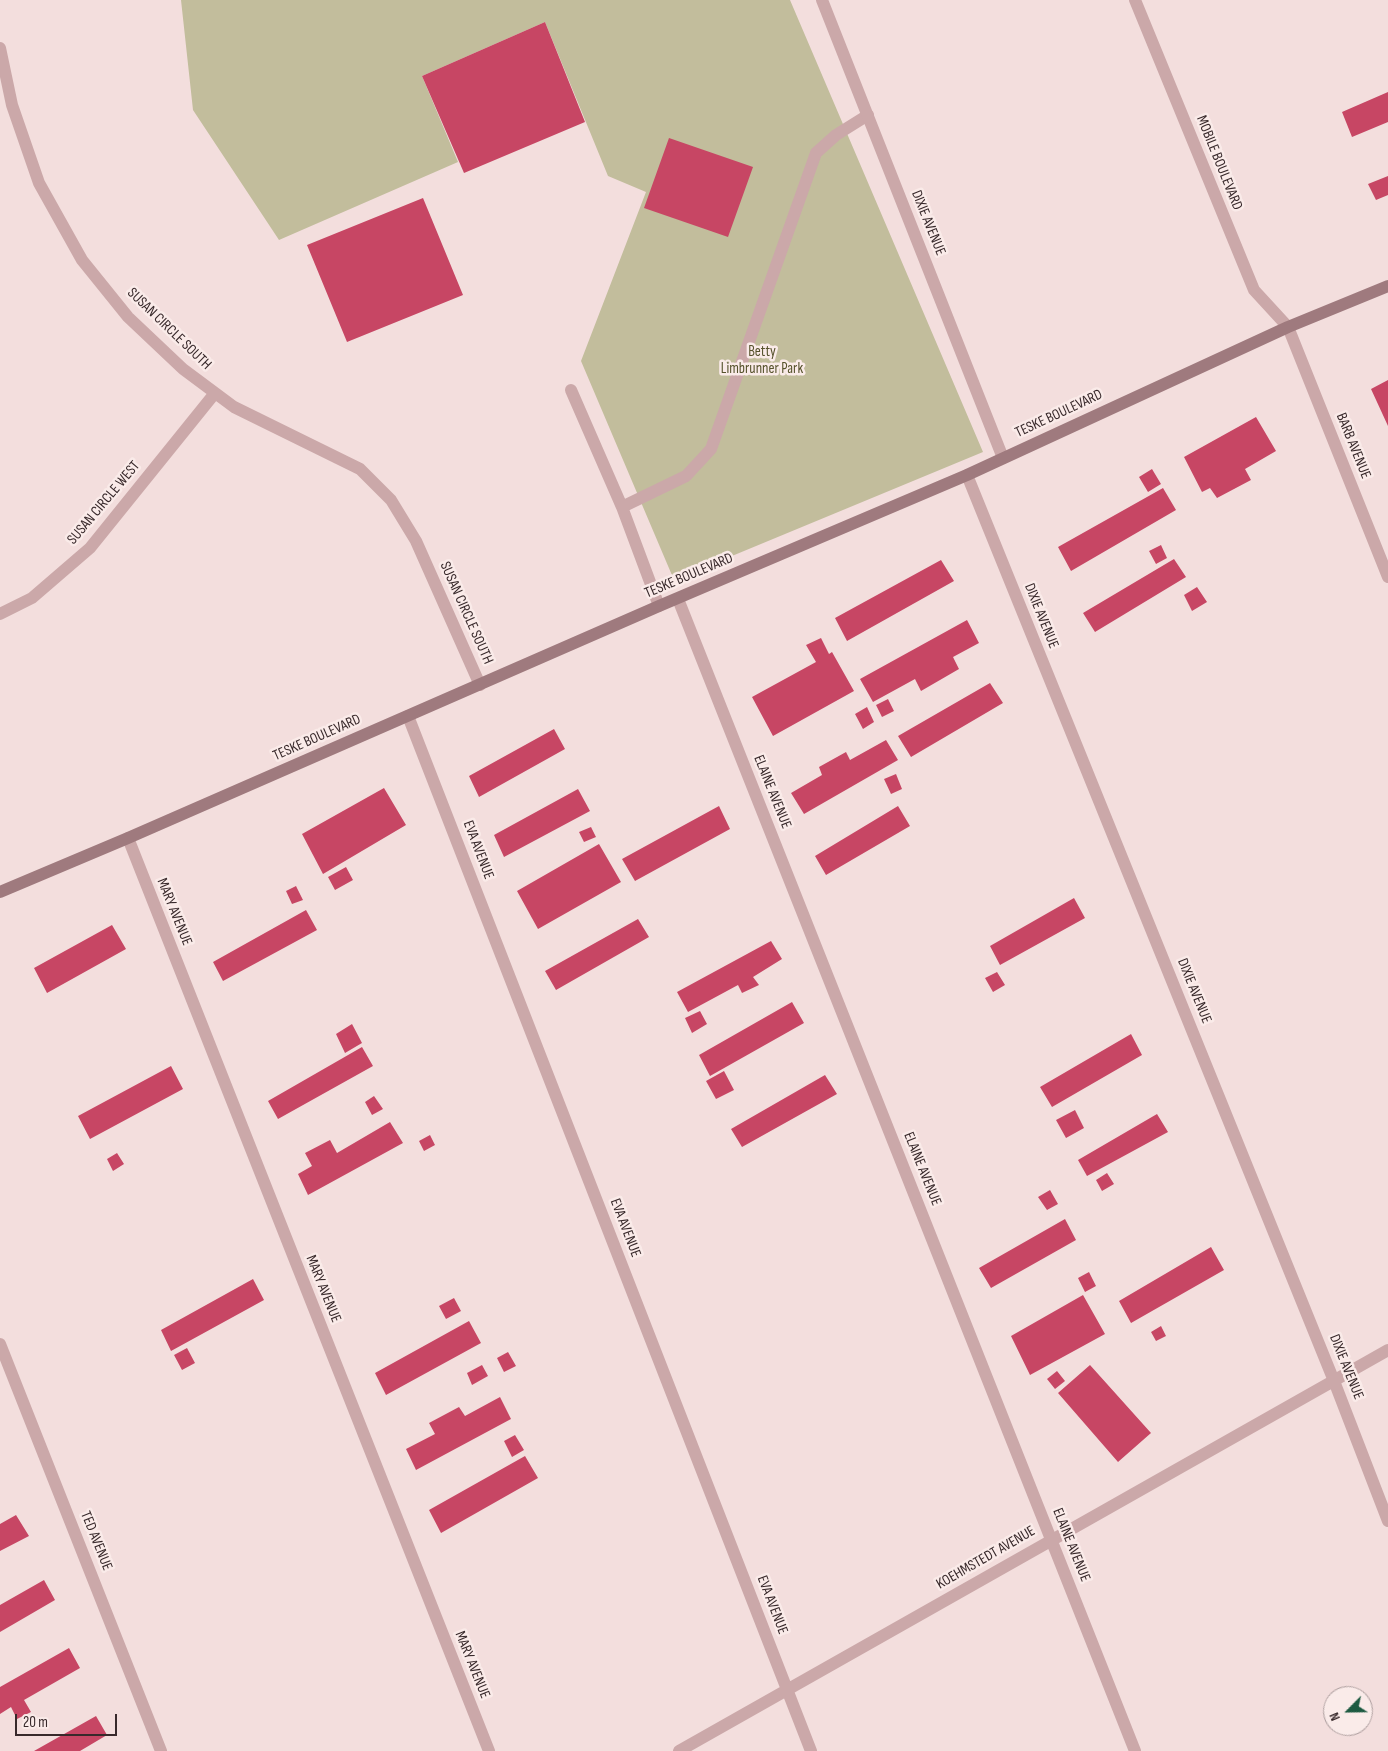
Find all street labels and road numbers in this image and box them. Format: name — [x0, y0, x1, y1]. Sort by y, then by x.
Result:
street label: MOBILE BOULEVARD — [1192, 113, 1246, 213]
street label: DIXIE AVENUE — [907, 188, 949, 258]
street label: SUSAN CIRCLE SOUTH — [123, 284, 215, 374]
street label: TESKE BOULEVARD — [1012, 386, 1106, 442]
street label: BARB AVENUE — [1332, 411, 1374, 481]
street label: SUSAN CIRCLE WEST — [64, 458, 144, 548]
street label: TESKE BOULEVARD — [642, 549, 736, 603]
street label: SUSAN CIRCLE SOUTH — [435, 559, 497, 667]
street label: DIXIE AVENUE — [1020, 581, 1062, 651]
street label: TESKE BOULEVARD — [270, 711, 364, 765]
street label: ELAINE AVENUE — [749, 753, 795, 831]
street label: EVA AVENUE — [459, 818, 497, 882]
street label: MARY AVENUE — [152, 876, 196, 948]
street label: DIXIE AVENUE — [1173, 956, 1215, 1026]
street label: ELAINE AVENUE — [899, 1130, 945, 1208]
street label: EVA AVENUE — [606, 1196, 644, 1260]
street label: MARY AVENUE — [301, 1253, 345, 1325]
street label: DIXIE AVENUE — [1325, 1332, 1367, 1402]
street label: ELAINE AVENUE — [1048, 1506, 1094, 1584]
street label: TED AVENUE — [76, 1509, 116, 1573]
street label: KOEHMSTEDT AVENUE — [933, 1522, 1039, 1594]
street label: EVA AVENUE — [753, 1573, 791, 1637]
street label: MARY AVENUE — [450, 1629, 494, 1701]

